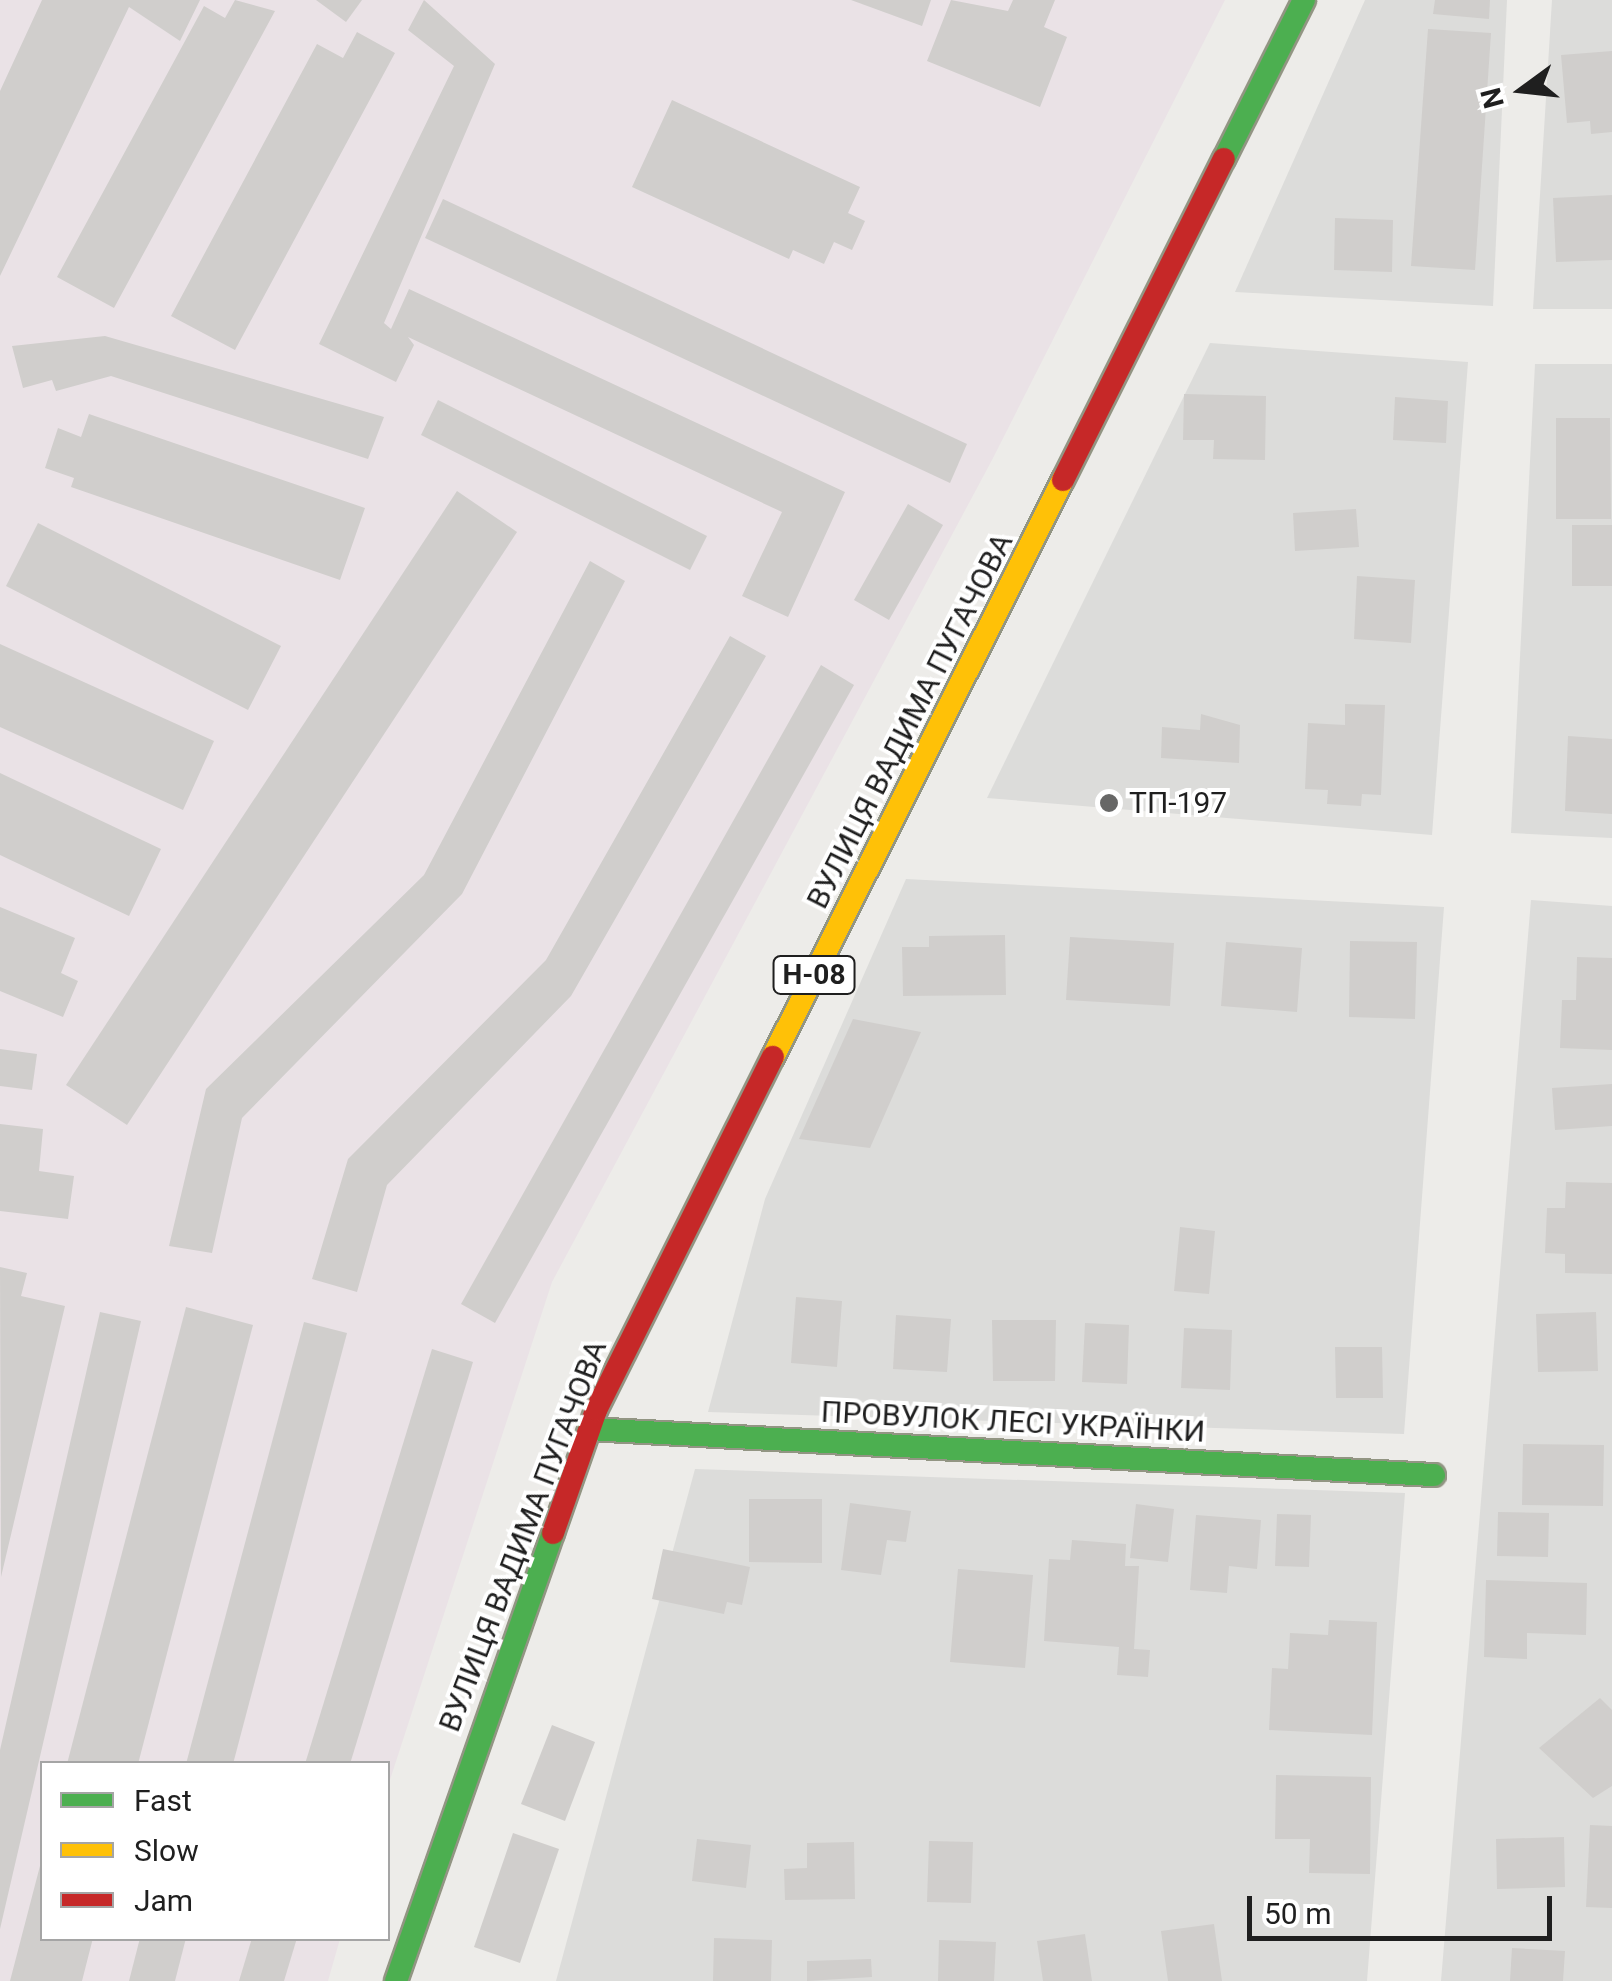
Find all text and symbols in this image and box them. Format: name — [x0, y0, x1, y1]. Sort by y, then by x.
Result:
north arrow — [1472, 40, 1572, 140]
text: N — [1474, 84, 1511, 112]
street label: ВУЛИЦЯ ВАДИМА ПУГАЧОВА — [800, 528, 1020, 914]
place label: ТП-197 — [1129, 785, 1227, 821]
marker: ТП-197 — [1098, 792, 1120, 814]
road number: Н-08 — [772, 952, 856, 998]
street label: ВУЛИЦЯ ВАДИМА ПУГАЧОВА — [432, 1335, 614, 1737]
street label: ПРОВУЛОК ЛЕСІ УКРАЇНКИ — [820, 1394, 1206, 1450]
legend — [40, 1761, 390, 1941]
text: Fast — [134, 1783, 192, 1818]
text: Slow — [134, 1833, 199, 1868]
scale bar — [1252, 1876, 1557, 1938]
text: Jam — [134, 1883, 193, 1918]
text: 50 m — [1264, 1896, 1331, 1931]

